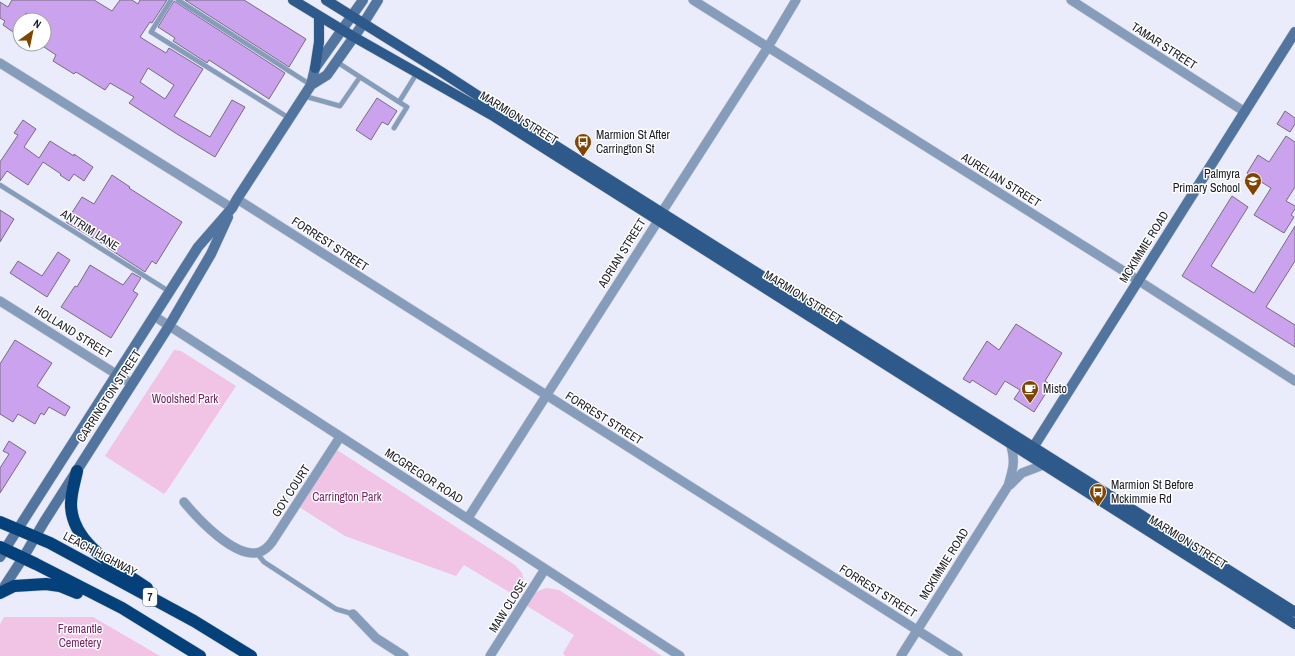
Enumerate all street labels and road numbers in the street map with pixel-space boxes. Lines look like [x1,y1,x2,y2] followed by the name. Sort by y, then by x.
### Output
[1128,19,1200,73] street label: TAMAR STREET
[477,88,561,148] street label: MARMION STREET
[957,149,1044,211] street label: AURELIAN STREET
[57,205,122,254] street label: ANTRIM LANE
[1116,208,1172,286] street label: MCKIMMIE ROAD
[289,213,371,275] street label: FORREST STREET
[594,215,650,291] street label: ADRIAN STREET
[761,267,845,327] street label: MARMION STREET
[31,302,115,362] street label: HOLLAND STREET
[73,347,145,445] street label: CARRINGTON STREET
[562,388,646,448] street label: FORREST STREET
[382,445,466,507] street label: MCGREGOR ROAD
[268,462,314,520] street label: GOY COURT
[1146,512,1230,572] street label: MARMION STREET
[916,525,972,603] street label: MCKIMMIE ROAD
[60,528,140,580] street label: LEACH HIGHWAY
[836,561,920,621] street label: FORREST STREET
[485,576,531,636] street label: MAW CLOSE
[143,588,157,606] road number: 7

